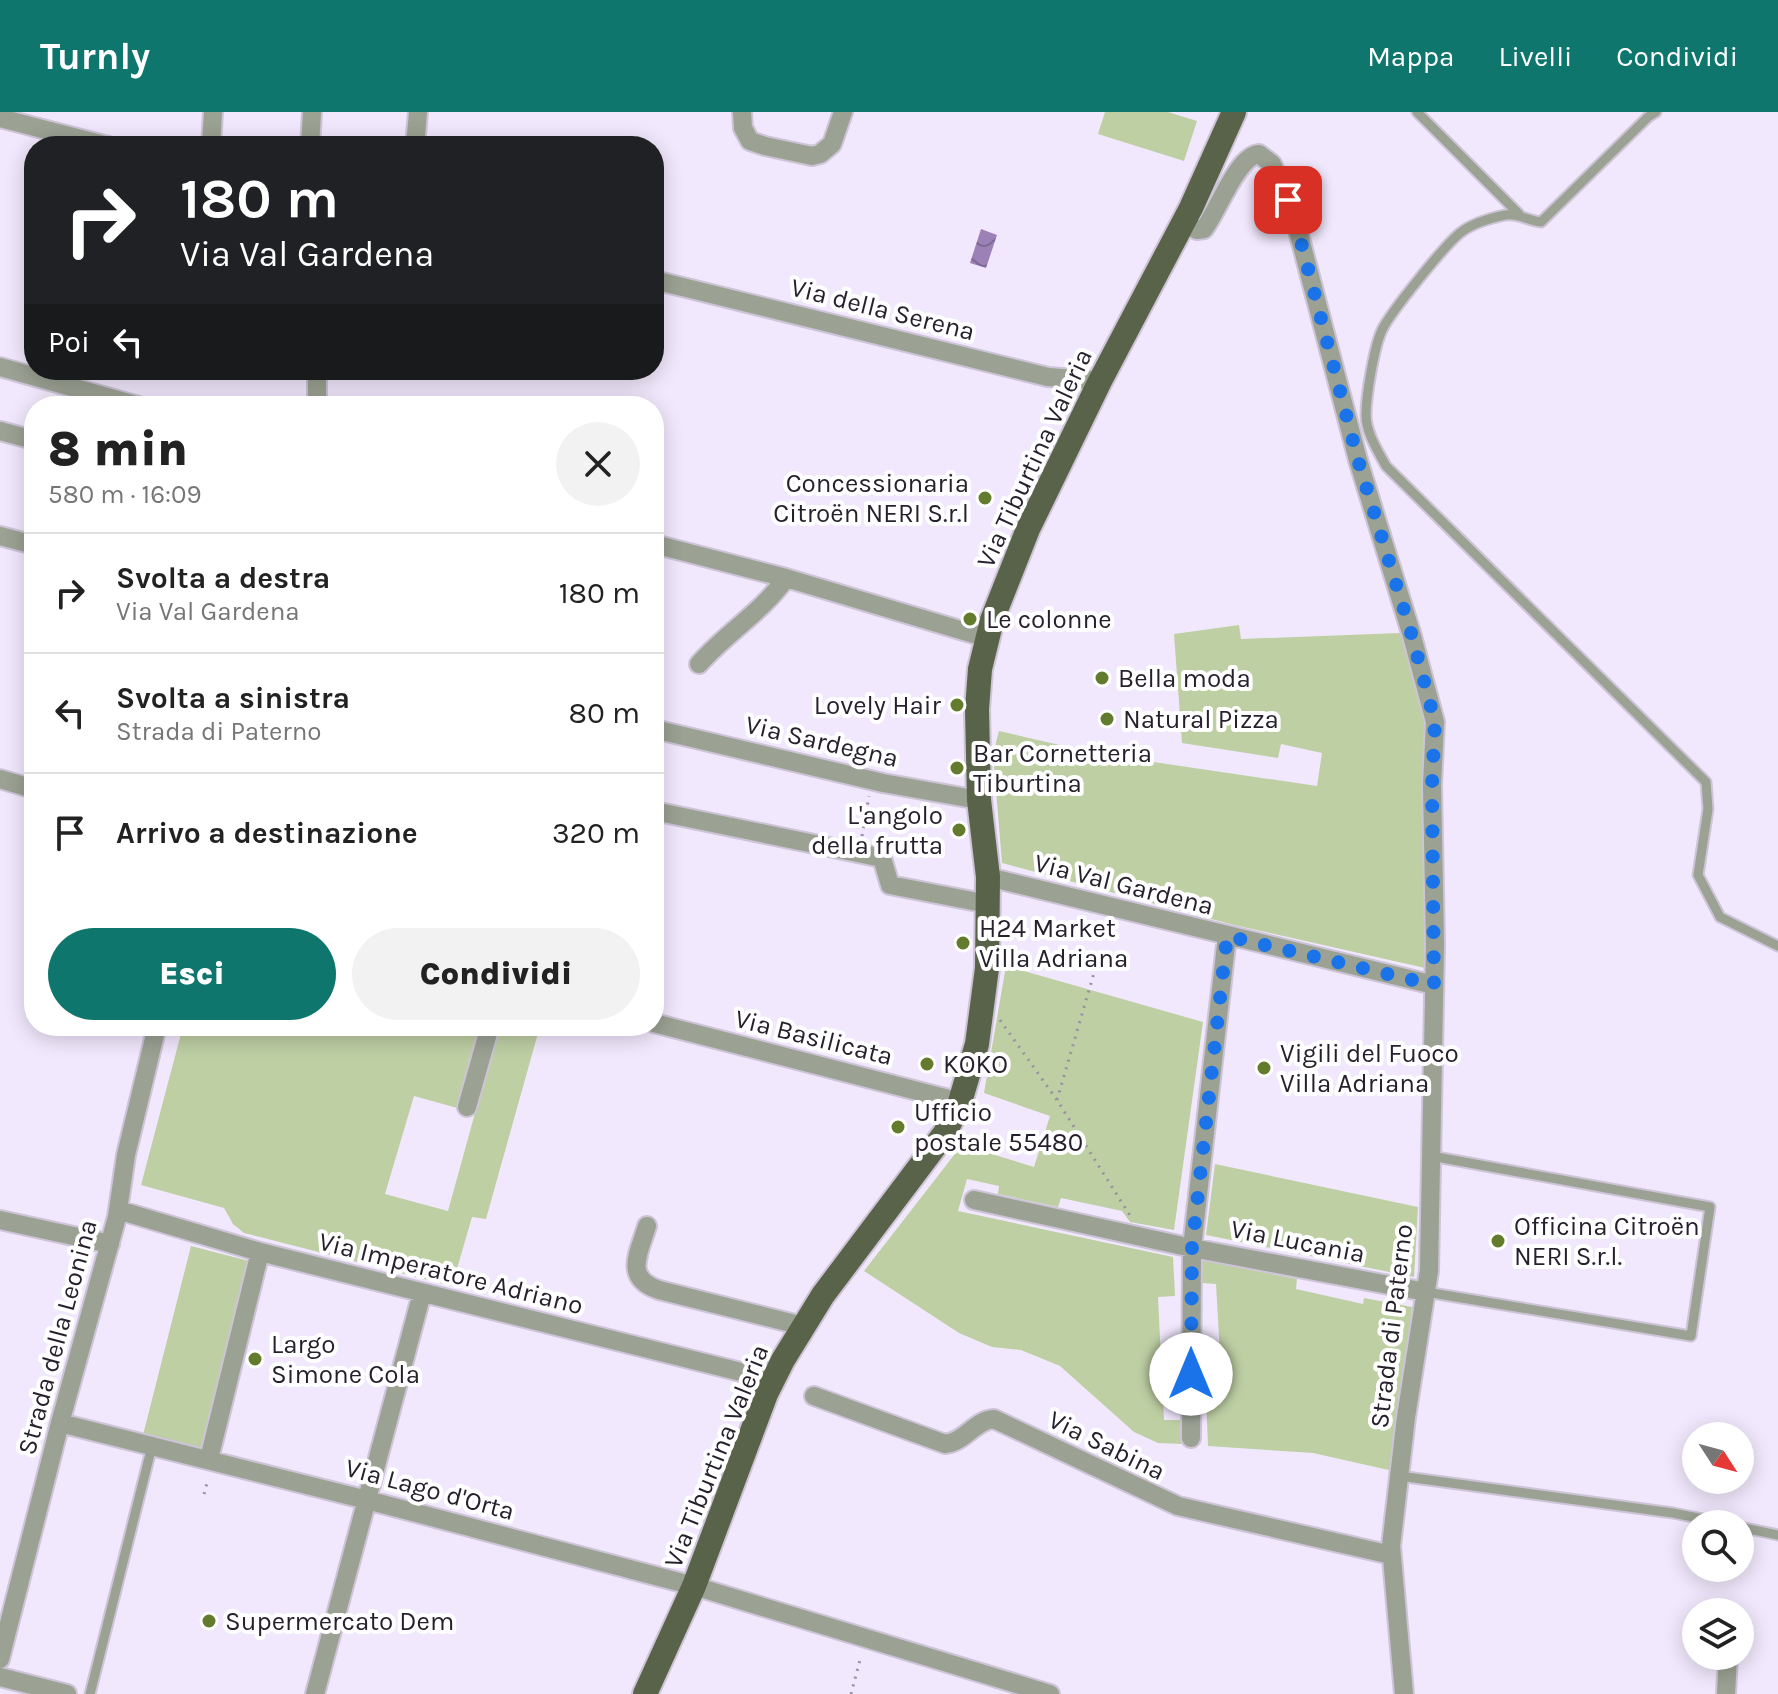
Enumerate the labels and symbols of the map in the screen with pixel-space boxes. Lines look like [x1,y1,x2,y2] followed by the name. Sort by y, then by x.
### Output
[1254,166,1322,234] pin
[788,272,978,347] street label: Via della Serena
[970,344,1099,573] street label: Via Tiburtina Valeria
[773,468,969,529] place label: Concessionaria Citroën NERI S.r.l
[976,489,994,507] marker: Concessionaria Citroën NERI S.r.l
[986,604,1112,635] place label: Le colonne
[961,610,979,628] marker: Le colonne
[1118,663,1251,694] place label: Bella moda
[1093,669,1111,687] marker: Bella moda
[814,690,942,721] place label: Lovely Hair
[948,696,966,714] marker: Lovely Hair
[1123,704,1279,735] place label: Natural Pizza
[743,709,901,774] street label: Via Sardegna
[1098,710,1116,728] marker: Natural Pizza
[973,738,1152,799] place label: Bar Cornetteria Tiburtina
[948,759,966,777] marker: Bar Cornetteria Tiburtina
[811,800,943,861] place label: L'angolo della frutta
[950,821,968,839] marker: L'angolo della frutta
[1031,847,1217,922] street label: Via Val Gardena
[979,913,1128,974] place label: H24 Market Villa Adriana
[954,934,972,952] marker: H24 Market Villa Adriana
[732,1003,896,1072] street label: Via Basilicata
[1280,1038,1459,1099] place label: Vigili del Fuoco Villa Adriana
[943,1049,1008,1080] place label: KOKO
[918,1055,936,1073] marker: KOKO
[1255,1059,1273,1077] marker: Vigili del Fuoco Villa Adriana
[914,1097,1083,1158] place label: Ufficio postale 55480
[889,1118,907,1136] marker: Ufficio postale 55480
[1514,1211,1700,1272] place label: Officina Citroën NERI S.r.l.
[1228,1213,1368,1270] street label: Via Lucania
[11,1216,104,1458] street label: Strada della Leonina
[1364,1222,1419,1430] street label: Strada di Paterno
[315,1226,586,1321] street label: Via Imperatore Adriano
[1489,1232,1507,1250] marker: Officina Citroën NERI S.r.l.
[271,1329,420,1390] place label: Largo Simone Cola
[1149,1332,1233,1416] position arrow
[657,1340,775,1572] street label: Via Tiburtina Valeria
[246,1350,264,1368] marker: Largo Simone Cola
[1043,1404,1170,1487] street label: Via Sabina
[1682,1422,1754,1494] north arrow
[342,1452,518,1527] street label: Via Lago d'Orta
[225,1606,454,1637] place label: Supermercato Dem
[200,1612,218,1630] marker: Supermercato Dem

